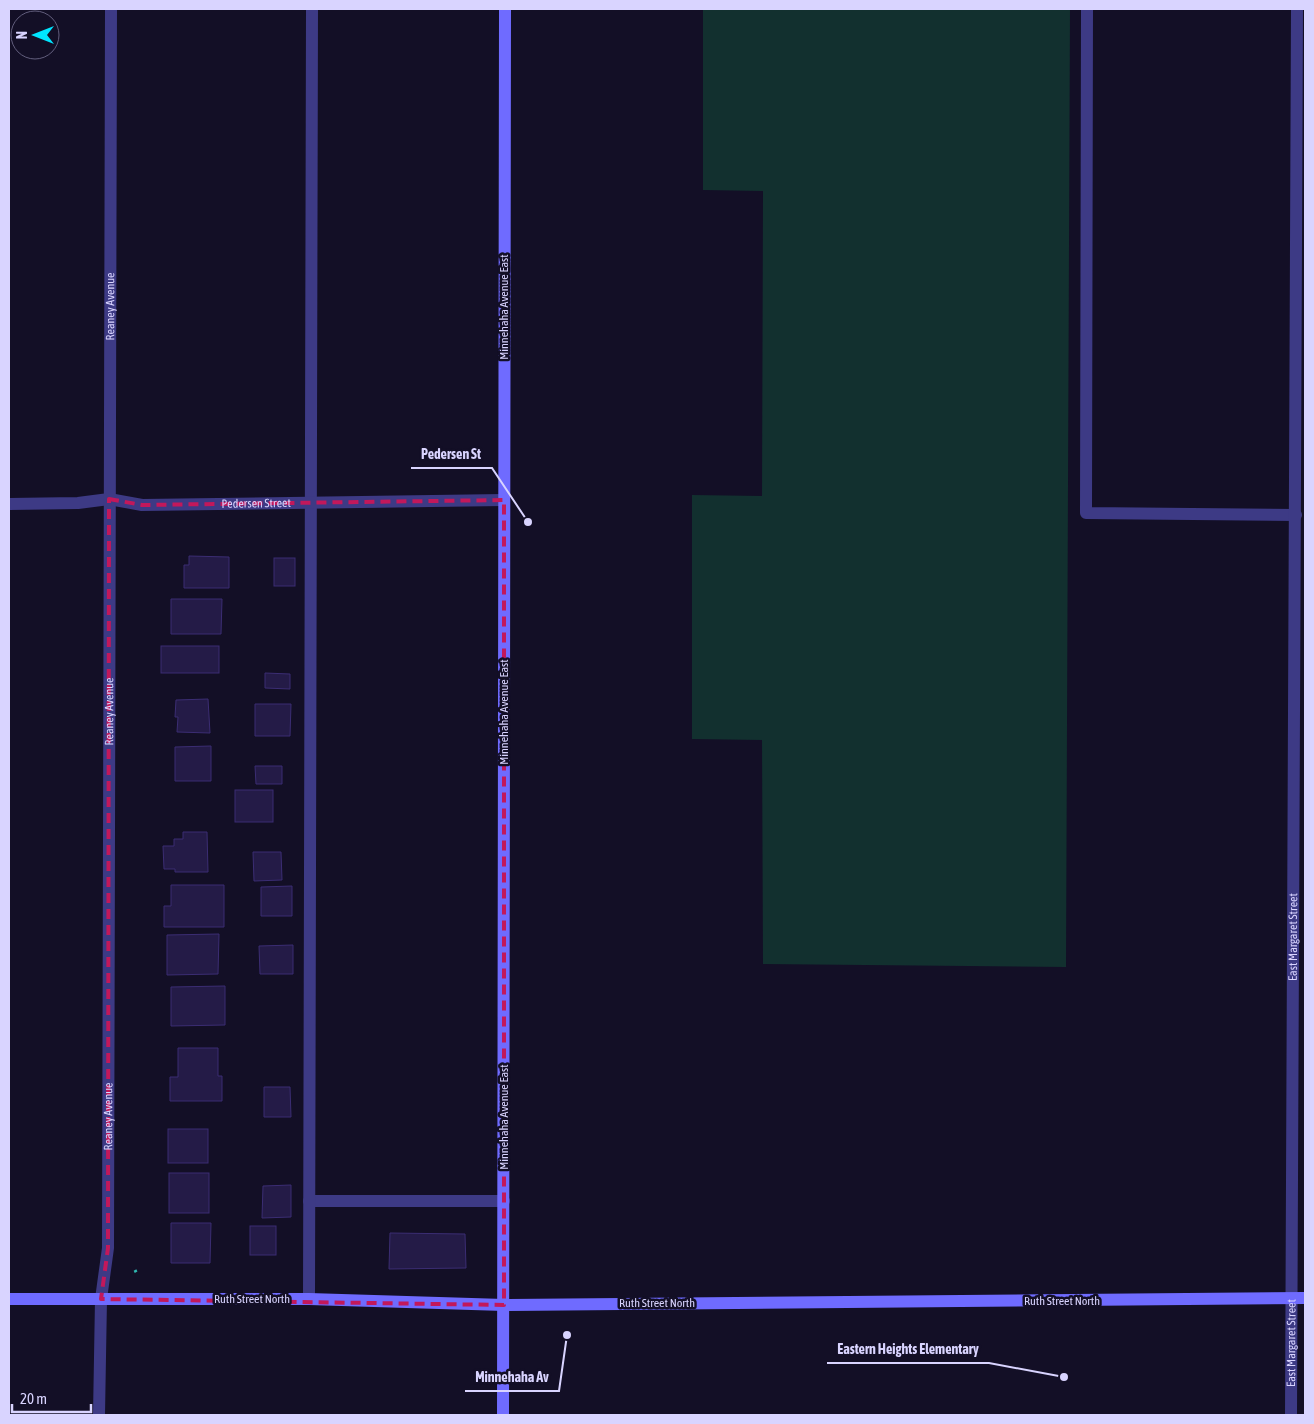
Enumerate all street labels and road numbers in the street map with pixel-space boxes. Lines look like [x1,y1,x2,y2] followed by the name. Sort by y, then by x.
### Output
[497,254,511,360] street label: Minnehaha Avenue East
[103,272,117,341] street label: Reaney Avenue
[221,496,292,511] street label: Pedersen Street
[497,659,511,765] street label: Minnehaha Avenue East
[102,677,116,746] street label: Reaney Avenue
[1286,892,1300,981] street label: East Margaret Street
[497,1064,511,1170] street label: Minnehaha Avenue East
[101,1082,115,1151] street label: Reaney Avenue
[214,1292,290,1306] street label: Ruth Street North
[1024,1294,1100,1308] street label: Ruth Street North
[619,1296,695,1310] street label: Ruth Street North
[1284,1298,1298,1387] street label: East Margaret Street

